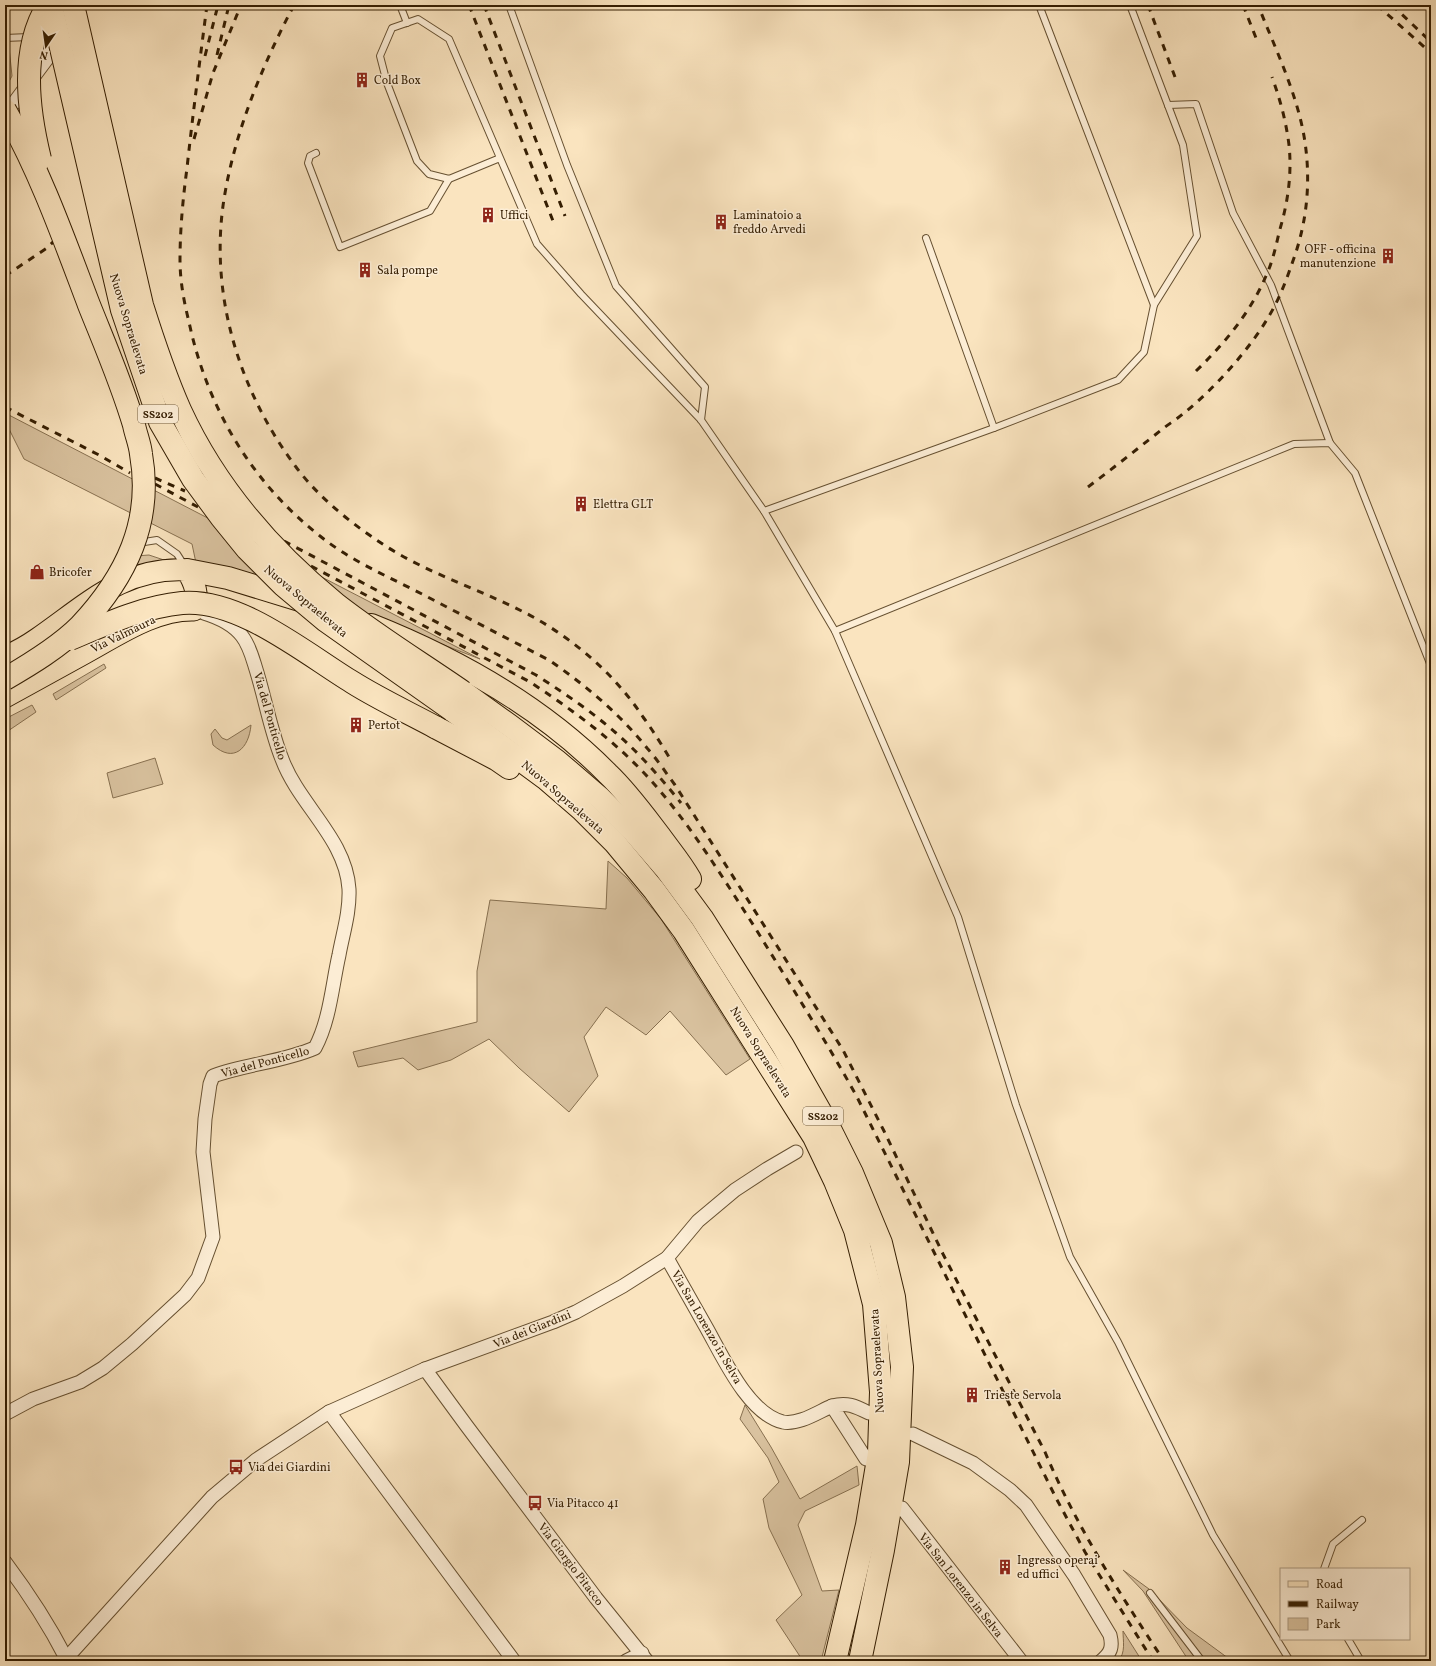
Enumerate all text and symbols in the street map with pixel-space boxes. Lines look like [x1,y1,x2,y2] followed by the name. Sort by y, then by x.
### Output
[26,26,66,66] north arrow
[39,46,50,62] text: N
[353,71,371,89] building icon: Cold Box
[374,73,421,89] place label: Cold Box
[479,206,497,224] building icon: Uffici
[500,208,529,224] place label: Uffici
[733,208,806,238] place label: Laminatoio a freddo Arvedi
[712,213,730,231] building icon: Laminatoio a freddo Arvedi
[1300,242,1376,272] place label: OFF - officina manutenzione
[1379,247,1397,265] building icon: OFF - officina manutenzione
[356,261,374,279] building icon: Sala pompe
[377,263,438,279] place label: Sala pompe
[105,272,151,377] street label: Nuova Sopraelevata
[138,405,178,423] road number: SS202
[572,495,590,513] building icon: Elettra GLT
[593,497,653,513] place label: Elettra GLT
[260,562,351,642] street label: Nuova Sopraelevata
[28,563,46,581] shop icon: Bricofer
[49,565,92,581] place label: Bricofer
[88,612,159,658] street label: Via Valmaura
[249,670,289,762] street label: Via del Ponticello
[347,716,365,734] building icon: Pertot
[368,718,400,734] place label: Pertot
[518,757,607,838] street label: Nuova Sopraelevata
[726,1004,795,1101] street label: Nuova Sopraelevata
[219,1043,311,1082] street label: Via del Ponticello
[803,1107,843,1125] road number: SS202
[667,1268,745,1387] street label: Via San Lorenzo in Selva
[491,1307,574,1353] street label: Via dei Giardini
[867,1308,889,1414] street label: Nuova Sopraelevata
[963,1386,981,1404] building icon: Trieste Servola
[984,1388,1062,1404] place label: Trieste Servola
[227,1458,245,1476] bus stop icon: Via dei Giardini
[248,1460,331,1476] place label: Via dei Giardini
[526,1494,544,1512] bus stop icon: Via Pitacco 41
[547,1496,619,1512] place label: Via Pitacco 41
[534,1520,607,1609] street label: Via Giorgio Pitacco
[914,1530,1006,1641] street label: Via San Lorenzo in Selva
[1017,1553,1098,1583] place label: Ingresso operai ed uffici
[996,1558,1014,1576] building icon: Ingresso operai ed uffici
[1280,1568,1410,1640] legend
[1316,1577,1343,1593] text: Road
[1316,1597,1359,1613] text: Railway
[1316,1617,1341,1633] text: Park

